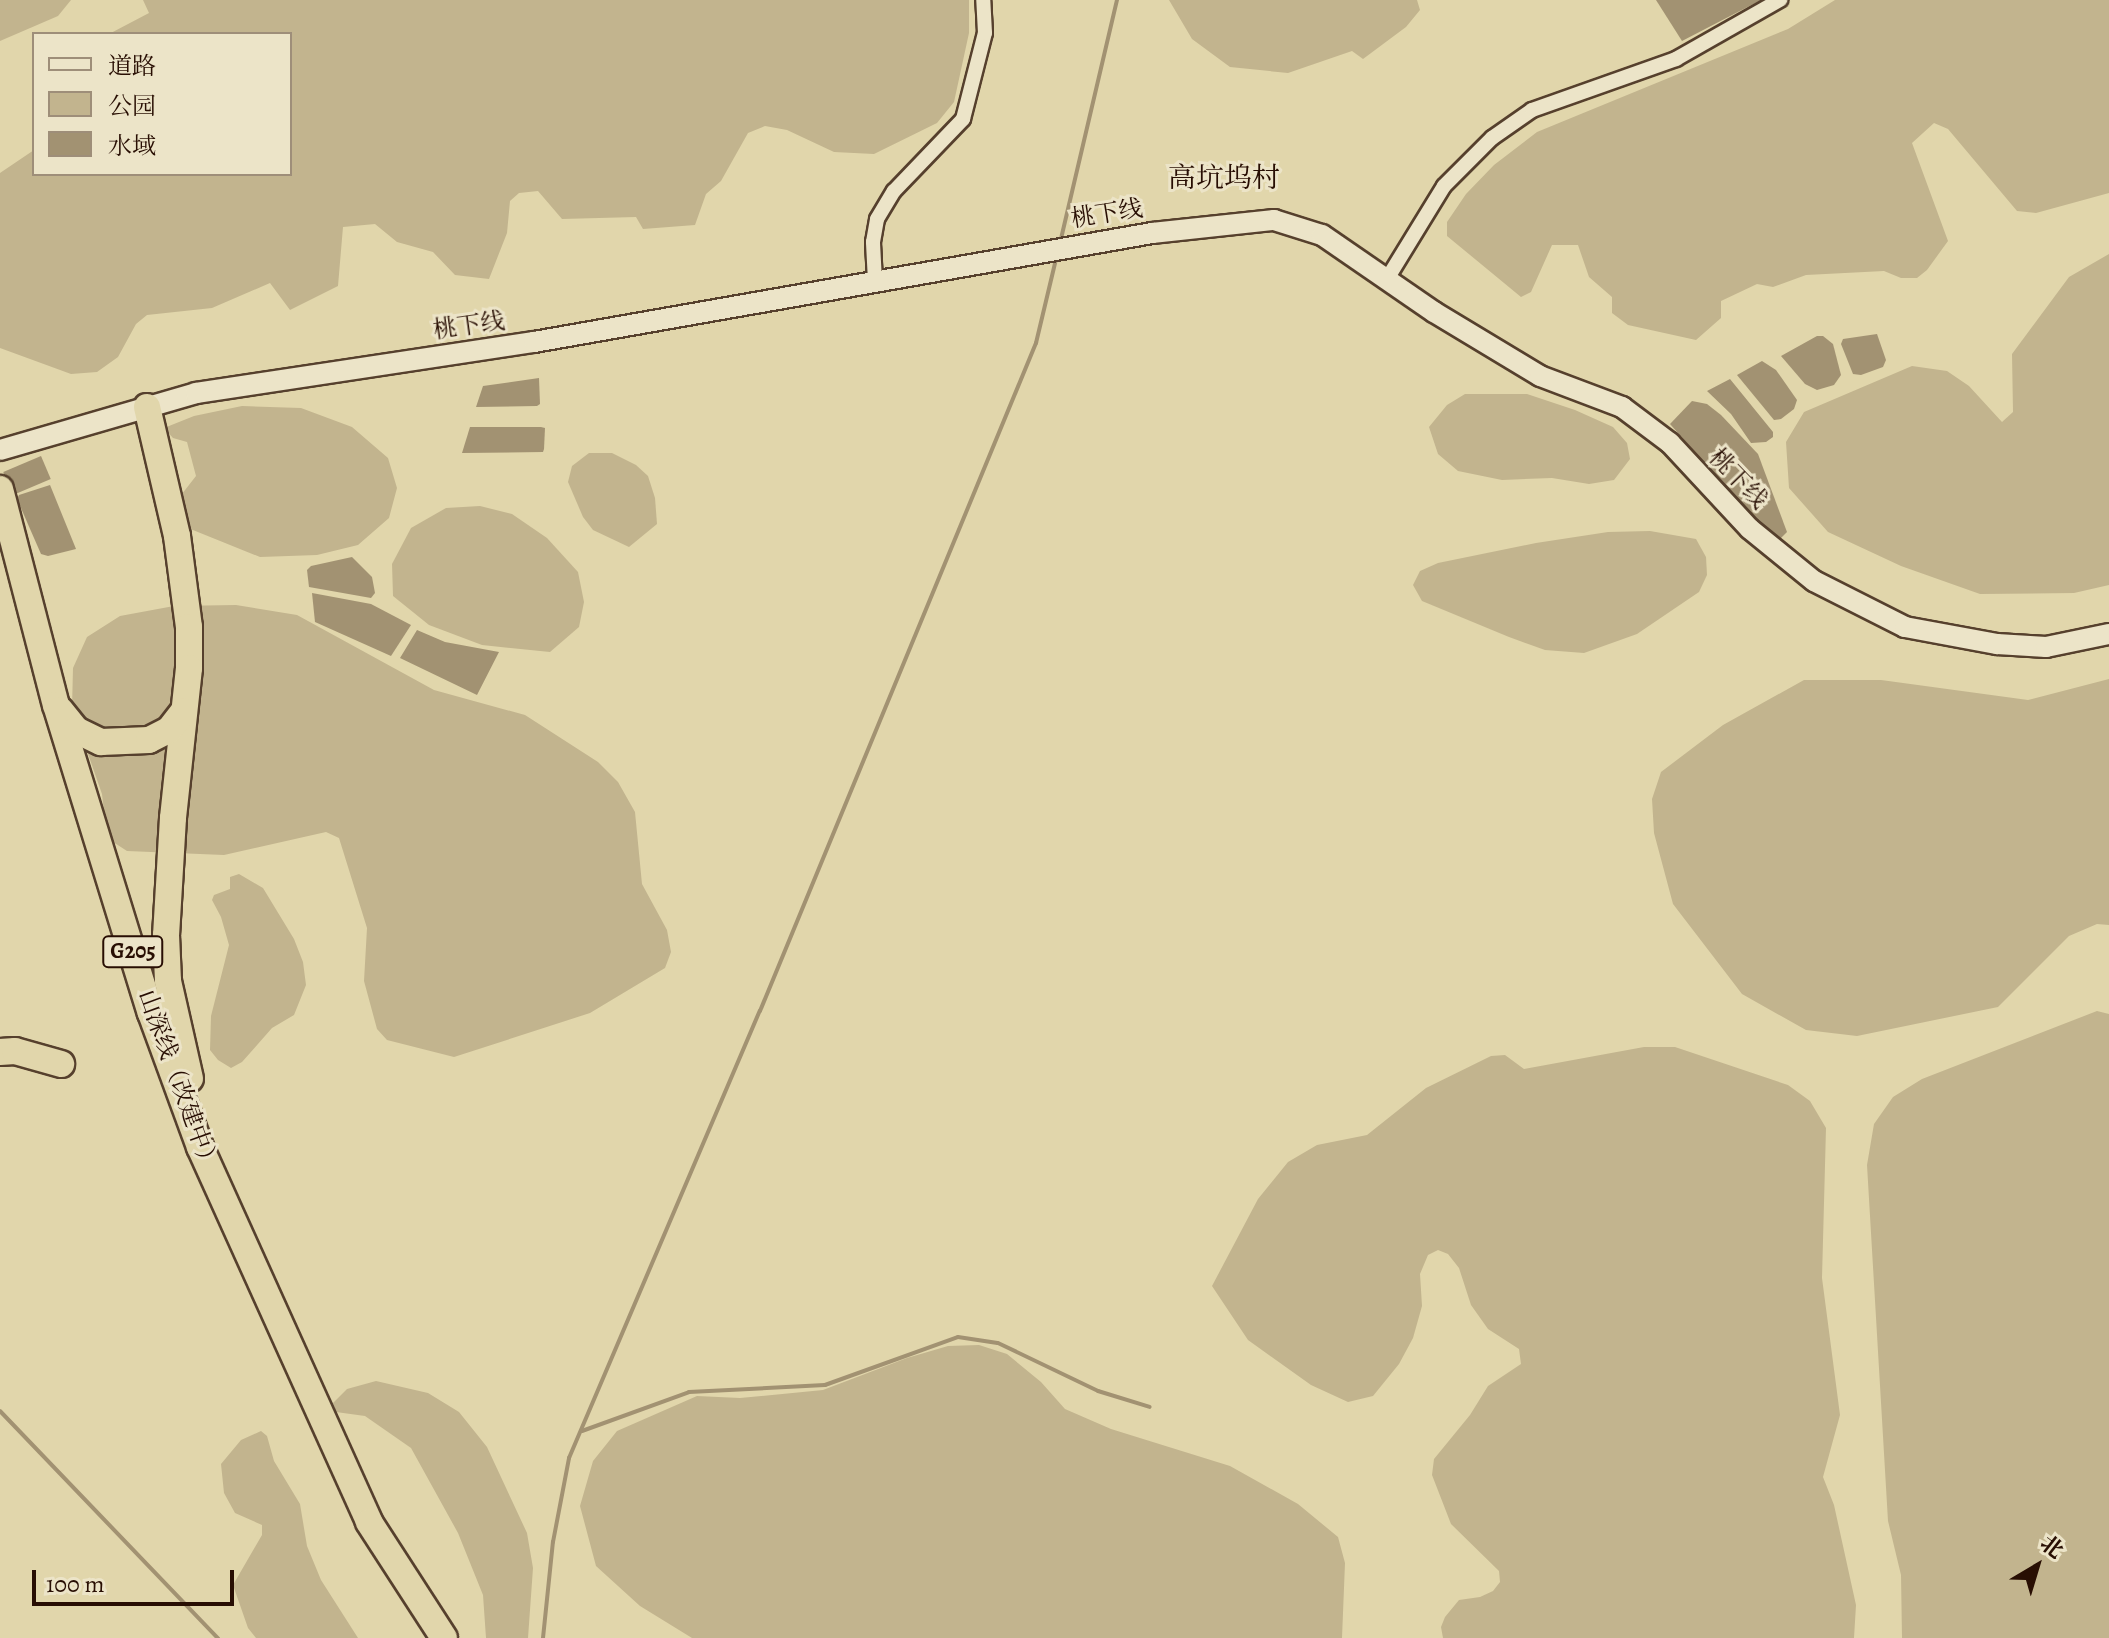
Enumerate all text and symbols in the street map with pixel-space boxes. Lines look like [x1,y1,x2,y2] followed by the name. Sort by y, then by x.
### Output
[32,32,292,176] legend
[108,50,156,82] text: 道路
[108,90,156,122] text: 公园
[108,130,156,162] text: 水域
[1168,161,1280,195] district label: 高坑坞村
[1069,194,1145,234] street label: 桃下线
[431,307,507,345] street label: 桃下线
[1703,443,1773,515] street label: 桃下线
[101,934,165,970] road number: G205
[132,986,224,1176] street label: 山深线（改建中）
[1997,1526,2077,1606] north arrow
[2034,1528,2070,1566] text: 北
[36,1554,238,1604] scale bar
[46,1568,105,1600] text: 100 m

